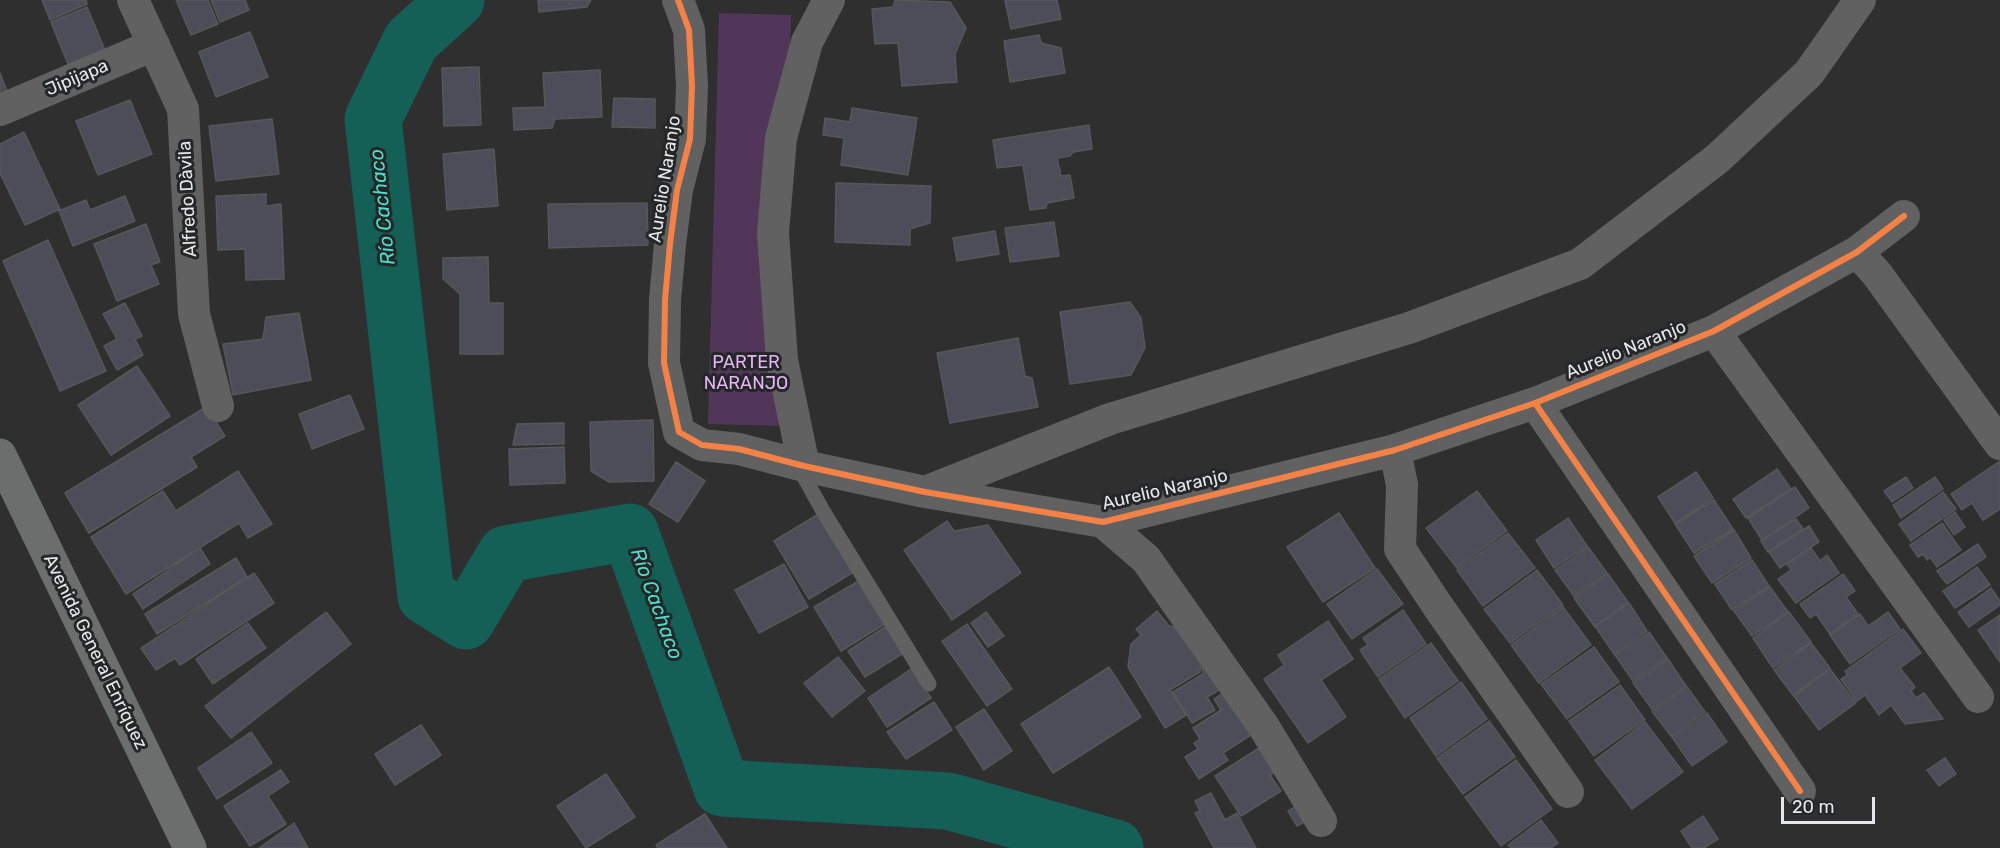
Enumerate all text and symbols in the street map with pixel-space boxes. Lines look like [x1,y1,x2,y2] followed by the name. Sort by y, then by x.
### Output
[42,55,112,101] street label: Jipijapa
[644,114,686,244] street label: Aurelio Naranjo
[174,140,202,258] street label: Alfredo Dàvila
[365,148,401,266] water label: Río Cachaco
[1563,316,1689,384] street label: Aurelio Naranjo
[704,352,788,394] park label: PARTER NARANJO
[1100,465,1230,515] street label: Aurelio Naranjo
[625,545,687,663] water label: Río Cachaco
[38,551,152,753] street label: Avenida General Enríquez
[1784,785,1878,823] scale bar
[1792,796,1834,818] text: 20 m

